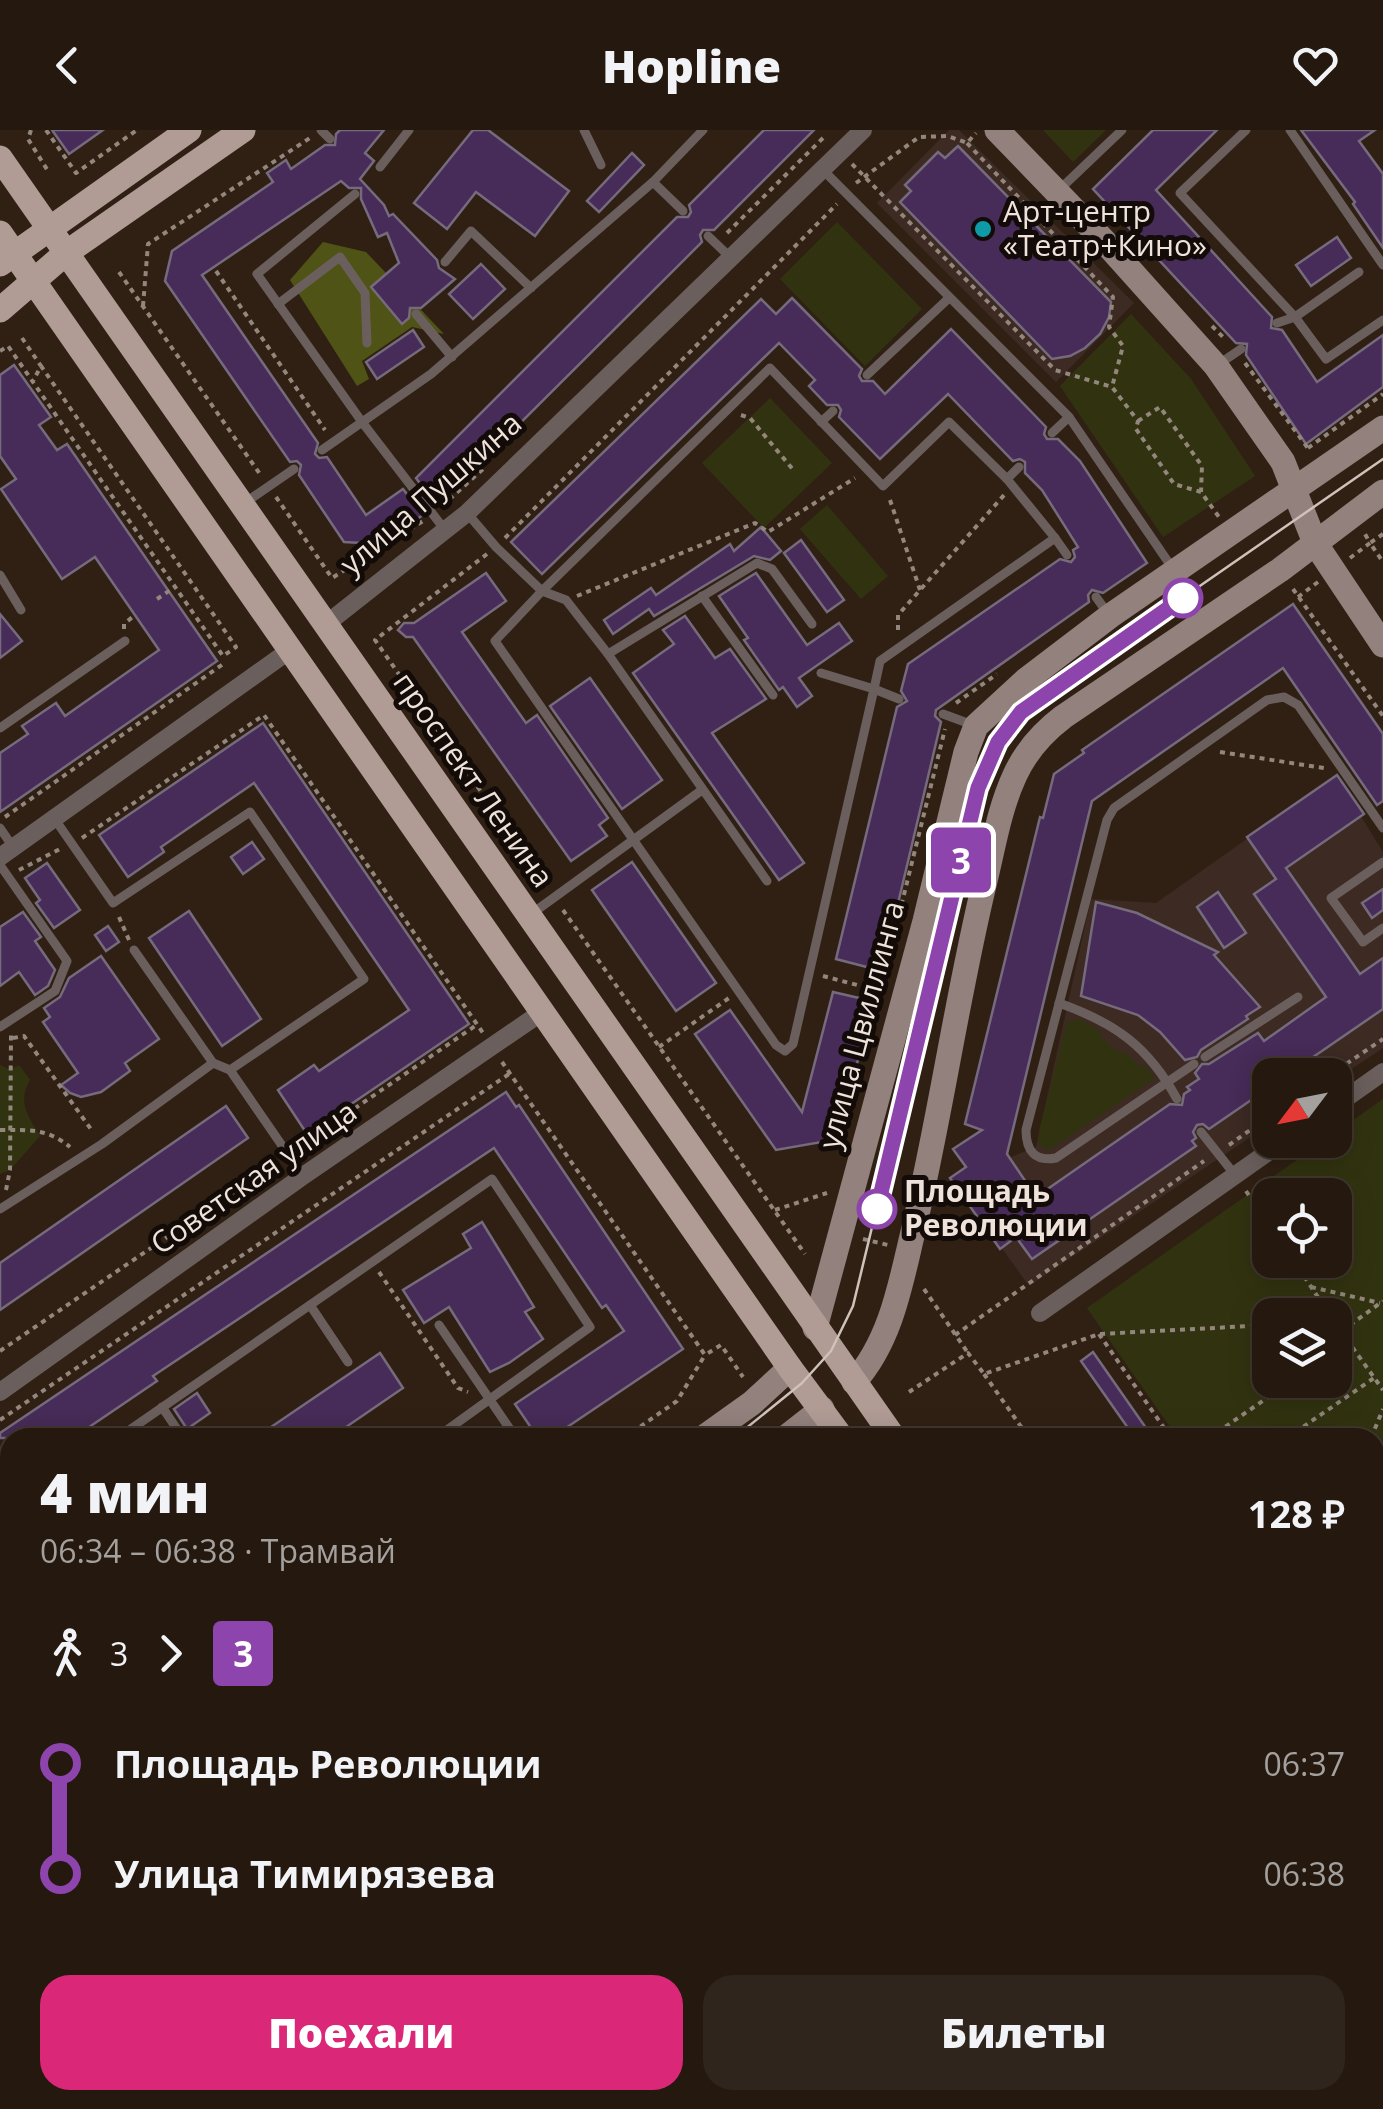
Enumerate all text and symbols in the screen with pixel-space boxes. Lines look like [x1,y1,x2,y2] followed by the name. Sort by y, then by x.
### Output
[602,35,781,96] text: Hopline
[40,38,95,93] icon: back
[1288,38,1343,93] icon: heart
[1003,190,1207,265] place label: Арт-центр «Театр+Кино»
[972,218,994,240] marker: Арт-центр «Театр+Кино»
[330,403,530,583] street label: улица Пушкина
[1164,579,1202,617] unlabelled marker
[385,663,564,895] street label: проспект Ленина
[928,828,994,892] line badge: 3
[951,837,971,884] text: 3
[808,896,913,1153] street label: улица Цвиллинга
[1252,1058,1352,1158] north arrow
[1252,1058,1352,1398] map controls
[142,1090,364,1263] street label: Советская улица
[904,1170,1088,1245] place label: Площадь Революции
[1252,1178,1352,1278] button: locate
[858,1190,896,1228] marker: Площадь Революции
[1252,1298,1352,1398] button: layers
[40,1454,210,1529] text: 4 мин
[1248,1487,1345,1539] text: 128 ₽
[40,1529,396,1572] text: 06:34 – 06:38 · Трамвай
[40,1626,95,1681] icon: walk
[143,1626,198,1681] icon: forward
[233,1630,253,1677] text: 3
[110,1632,128,1675] text: 3
[114,1737,542,1789] text: Площадь Революции
[1263,1742,1345,1785] text: 06:37
[114,1847,496,1899] text: Улица Тимирязева
[1263,1852,1345,1895] text: 06:38
[40,1975,683,2090] button: Поехали
[703,1975,1345,2090] button: Билеты

